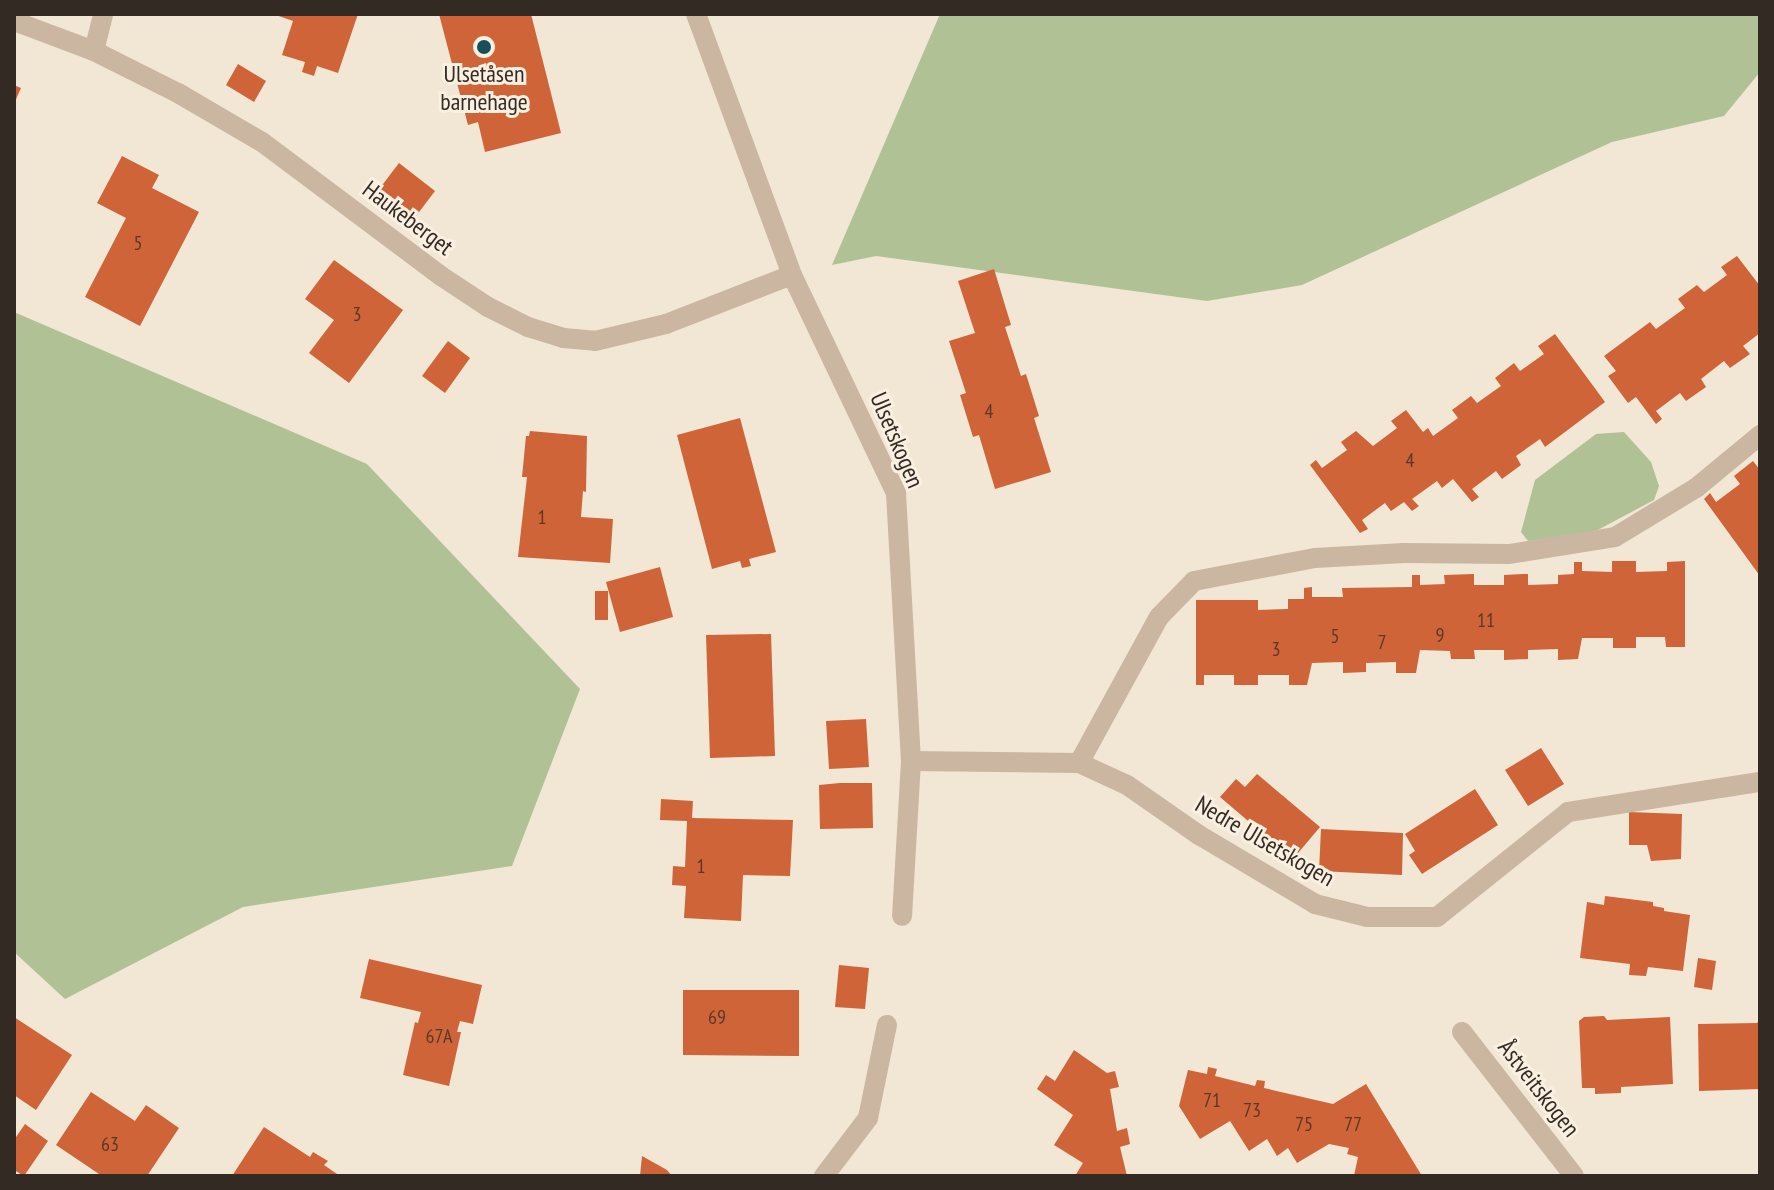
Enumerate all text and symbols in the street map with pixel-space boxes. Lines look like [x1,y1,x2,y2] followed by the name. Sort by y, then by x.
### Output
[475,38,493,56] marker: Ulsetåsen barnehage
[440,60,528,116] place label: Ulsetåsen barnehage
[357,175,459,261] street label: Haukeberget
[134,231,142,255] house number: 5
[353,302,361,326] house number: 3
[864,388,930,492] street label: Ulsetskogen
[985,399,993,423] house number: 4
[1406,448,1414,472] house number: 4
[538,505,546,529] house number: 1
[1477,608,1495,632] house number: 11
[1436,623,1444,647] house number: 9
[1331,624,1339,648] house number: 5
[1378,630,1386,654] house number: 7
[1272,637,1280,661] house number: 3
[1190,790,1340,892] street label: Nedre Ulsetskogen
[697,854,705,878] house number: 1
[708,1005,726,1029] house number: 69
[425,1024,453,1048] house number: 67A
[1492,1034,1586,1142] street label: Åstveitskogen
[1203,1088,1221,1112] house number: 71
[1243,1098,1261,1122] house number: 73
[1295,1112,1313,1136] house number: 75
[1344,1112,1362,1136] house number: 77
[101,1132,119,1156] house number: 63

